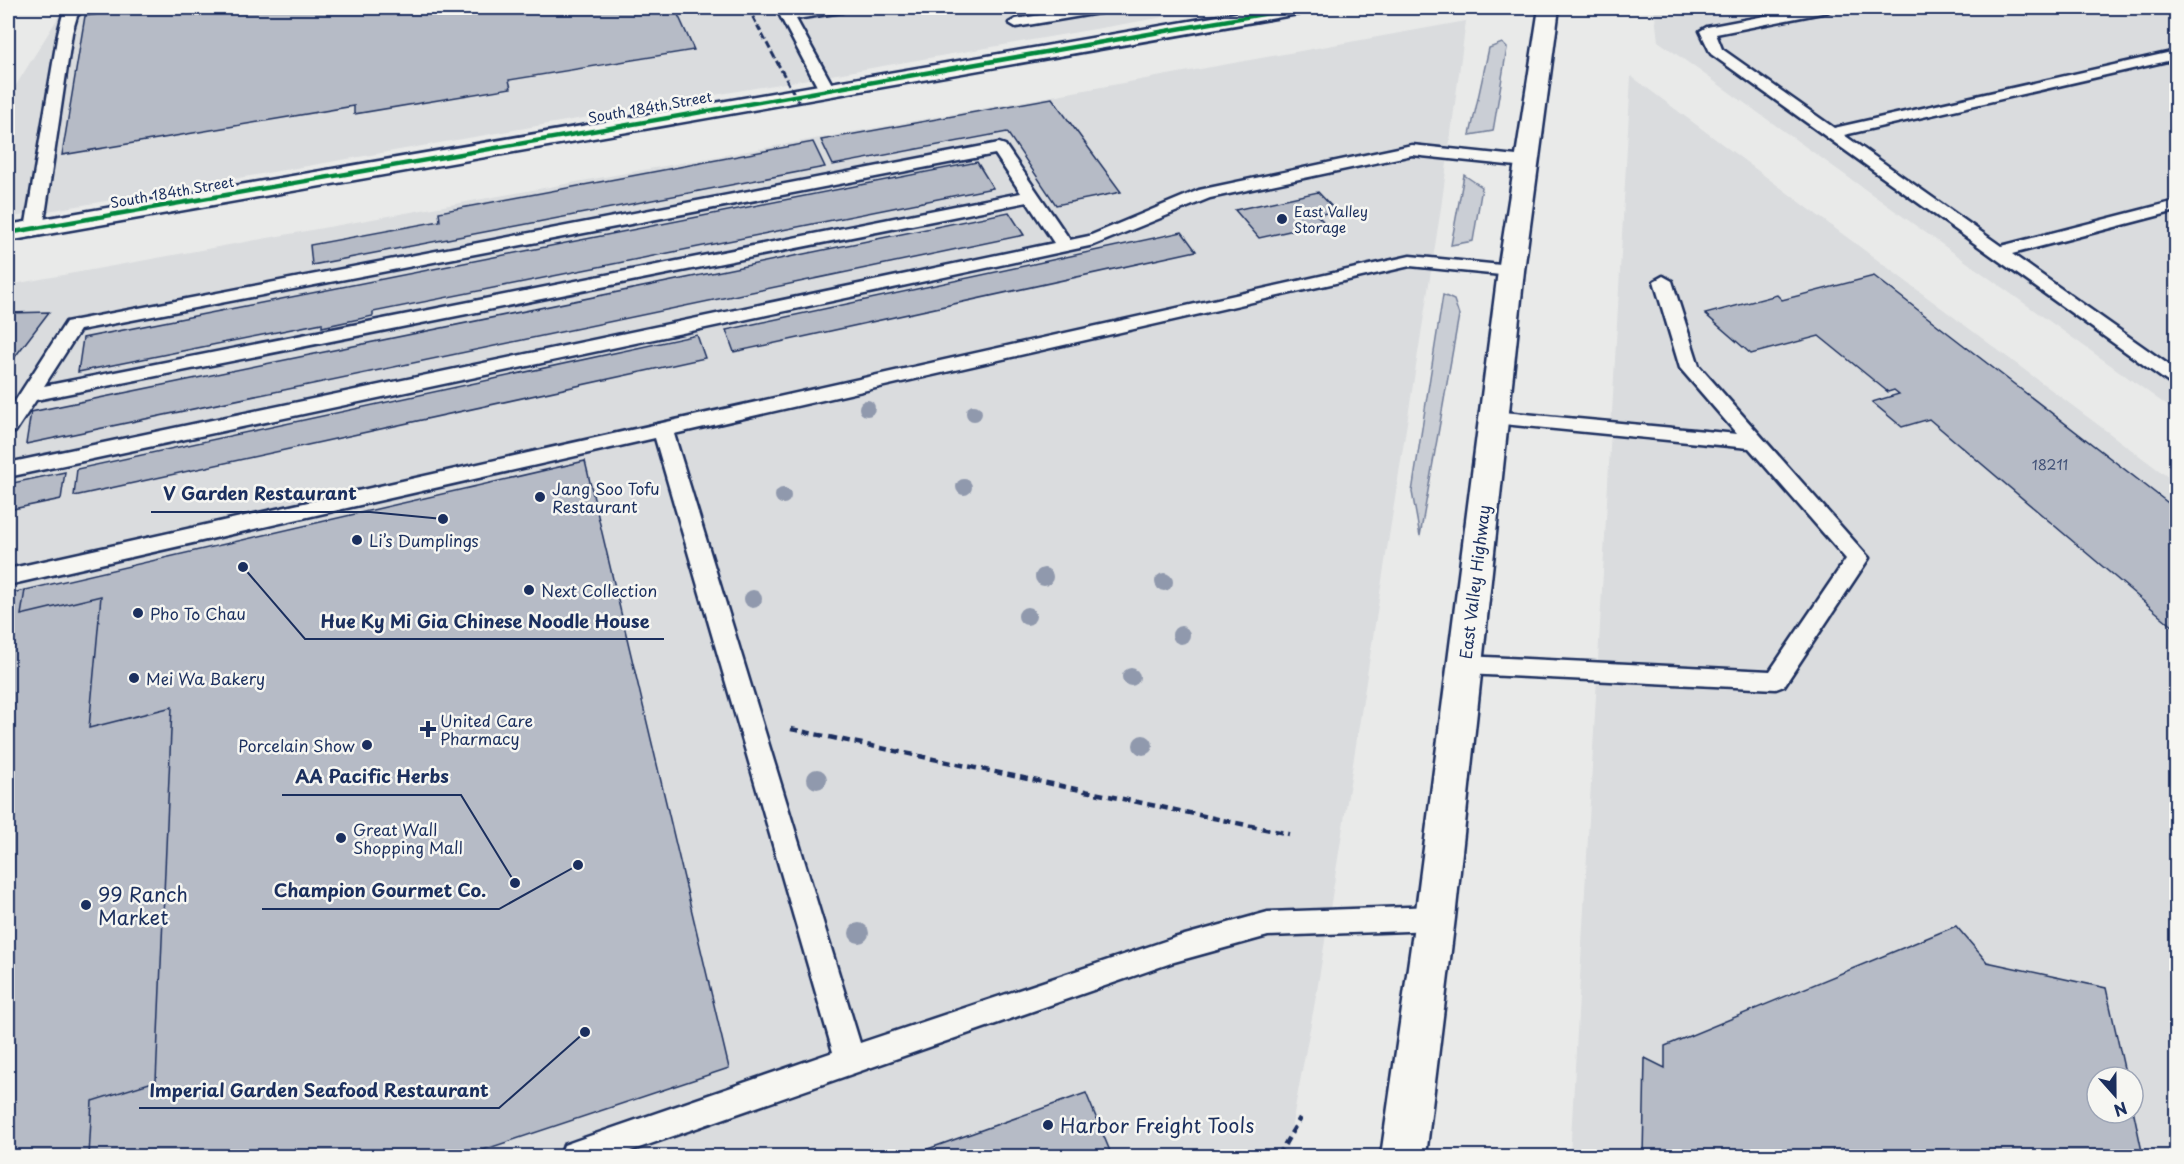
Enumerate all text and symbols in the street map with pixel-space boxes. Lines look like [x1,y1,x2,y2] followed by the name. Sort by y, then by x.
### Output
[586,86,714,128] street label: South 184th Street
[108,171,236,213] street label: South 184th Street
[1294,201,1368,238] place label: East Valley Storage
[1275,212,1289,226] marker: East Valley Storage
[2032,454,2068,475] house number: 18211
[151,476,370,512] callout: V Garden Restaurant
[552,476,660,518] place label: Jang Soo Tofu Restaurant
[163,479,357,506] text: V Garden Restaurant
[533,490,547,504] marker: Jang Soo Tofu Restaurant
[1453,504,1495,660] street label: East Valley Highway
[369,528,479,552] place label: Li’s Dumplings
[350,533,364,547] marker: Li’s Dumplings
[541,578,657,602] place label: Next Collection
[522,583,536,597] marker: Next Collection
[150,601,246,625] place label: Pho To Chau
[305,603,664,639] callout: Hue Ky Mi Gia Chinese Noodle House
[131,606,145,620] marker: Pho To Chau
[320,607,650,634] text: Hue Ky Mi Gia Chinese Noodle House
[146,666,265,690] place label: Mei Wa Bakery
[127,671,141,685] marker: Mei Wa Bakery
[440,708,533,750] place label: United Care Pharmacy
[421,722,435,736] marker: United Care Pharmacy
[238,733,355,757] place label: Porcelain Show
[360,738,374,752] marker: Porcelain Show
[282,759,461,795] callout: AA Pacific Herbs
[295,762,449,789] text: AA Pacific Herbs
[353,817,463,859] place label: Great Wall Shopping Mall
[334,831,348,845] marker: Great Wall Shopping Mall
[262,873,499,909] callout: Champion Gourmet Co.
[274,876,486,903] text: Champion Gourmet Co.
[98,879,188,932] place label: 99 Ranch Market
[79,898,93,912] marker: 99 Ranch Market
[2085,1065,2145,1125] north arrow
[139,1072,499,1108] callout: Imperial Garden Seafood Restaurant
[149,1076,489,1103] text: Imperial Garden Seafood Restaurant
[2111,1096,2131,1123] text: N
[1060,1110,1254,1140] place label: Harbor Freight Tools
[1041,1118,1055,1132] marker: Harbor Freight Tools

